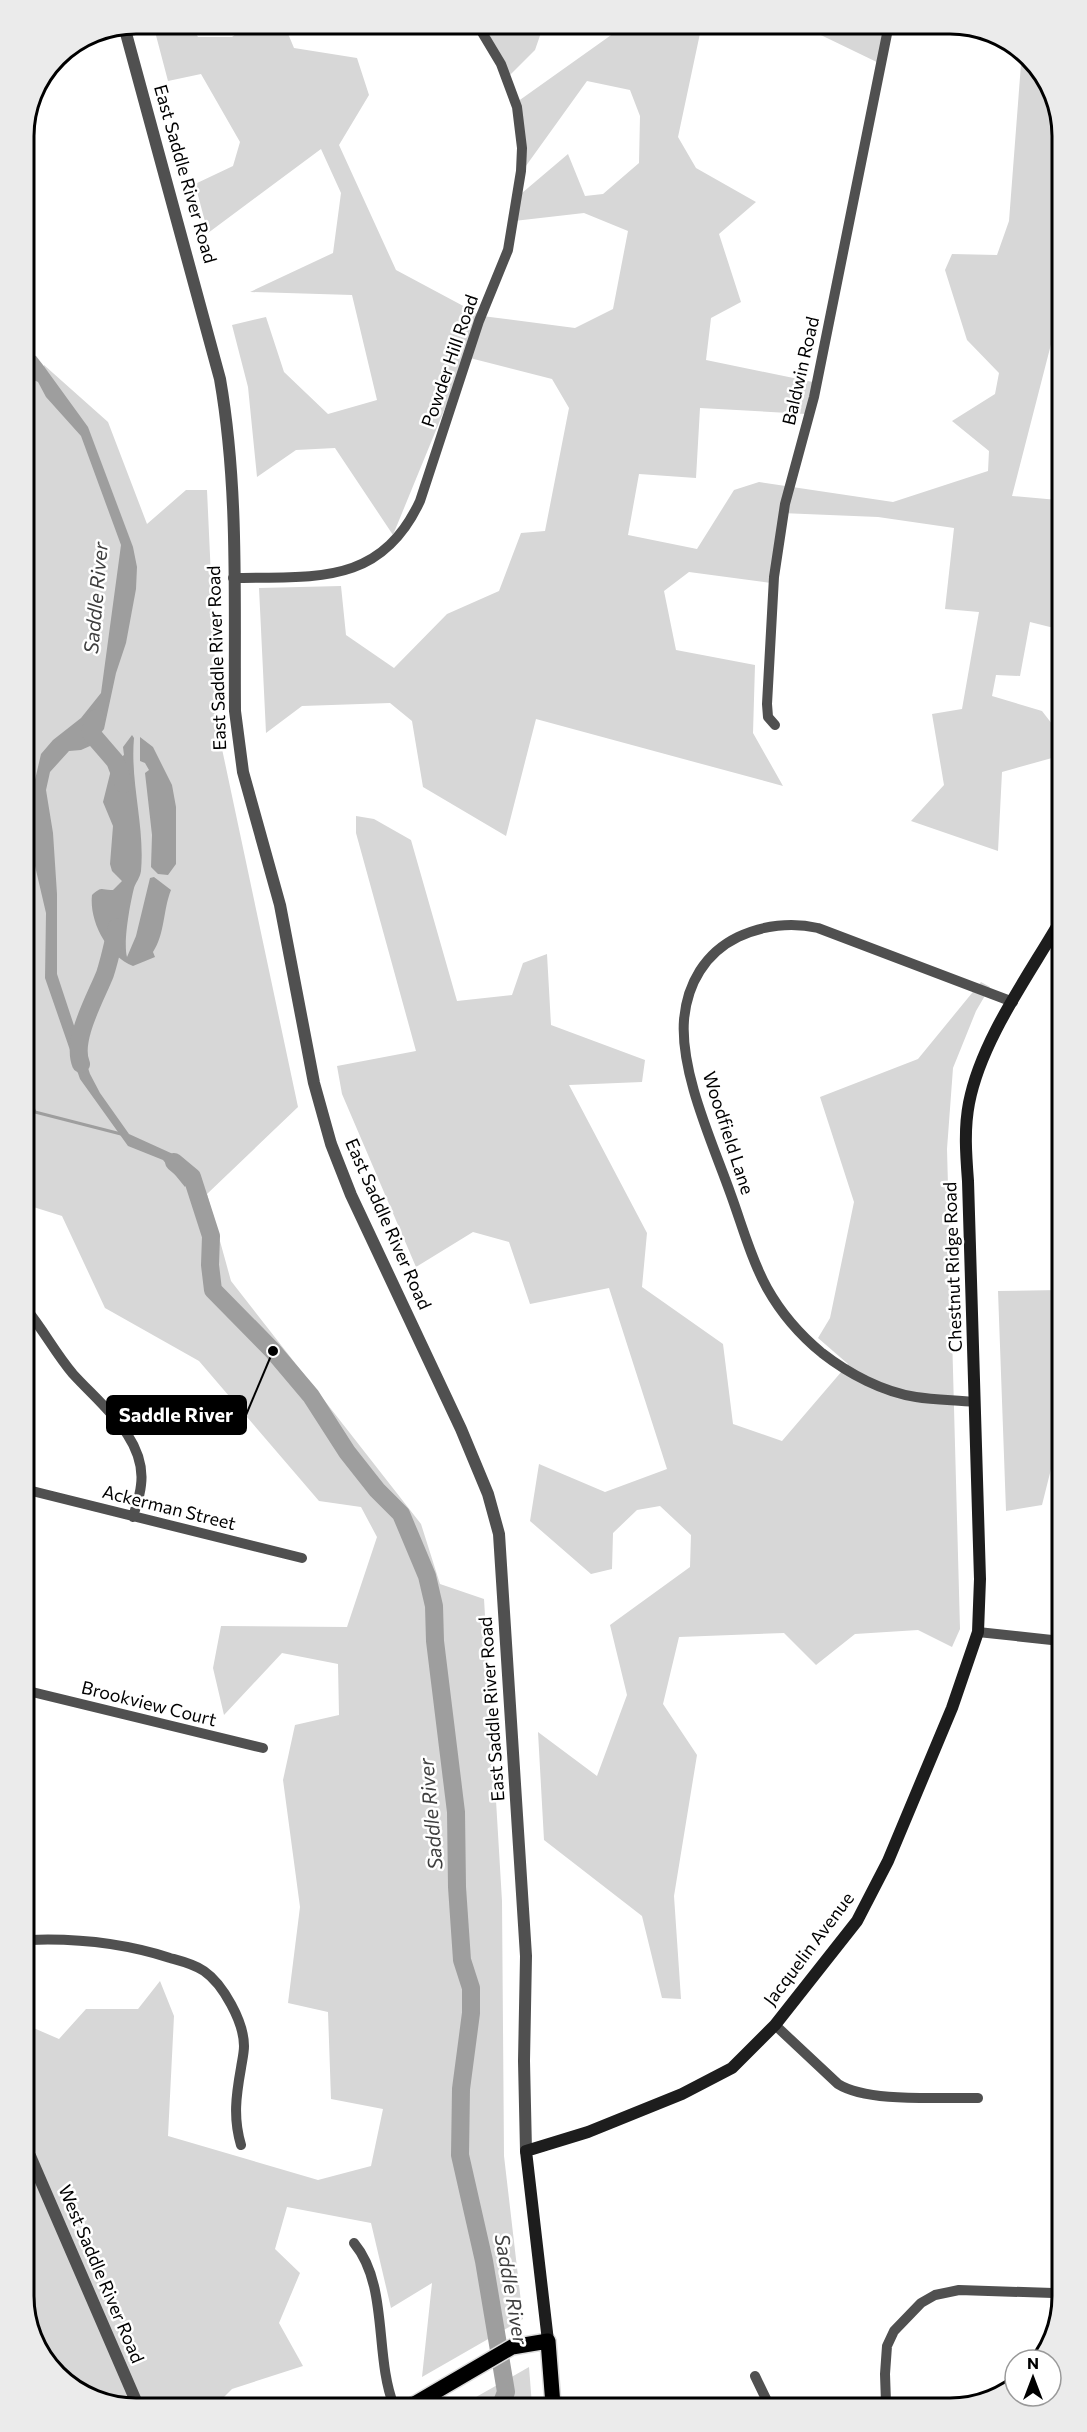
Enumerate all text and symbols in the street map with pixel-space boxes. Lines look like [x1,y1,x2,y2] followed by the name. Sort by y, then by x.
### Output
[150,82,222,266] street label: East Saddle River Road
[416,291,482,430] street label: Powder Hill Road
[777,314,823,427] street label: Baldwin Road
[78,540,112,655] water label: Saddle River
[202,565,230,751] street label: East Saddle River Road
[699,1068,759,1197] street label: Woodfield Lane
[341,1135,437,1313] street label: East Saddle River Road
[938,1181,966,1353] street label: Chestnut Ridge Road
[107,1396,246,1434] callout: Saddle River
[119,1402,233,1426] text: Saddle River
[100,1480,238,1534] street label: Ackerman Street
[474,1616,508,1802] street label: East Saddle River Road
[79,1676,219,1730] street label: Brookview Court
[413,1756,447,1871] water label: Saddle River
[758,1887,858,2010] street label: Jacquelin Avenue
[54,2181,149,2366] street label: West Saddle River Road
[490,2232,534,2347] water label: Saddle River
[1003,2348,1063,2408] north arrow
[1027,2353,1039,2372] text: N

